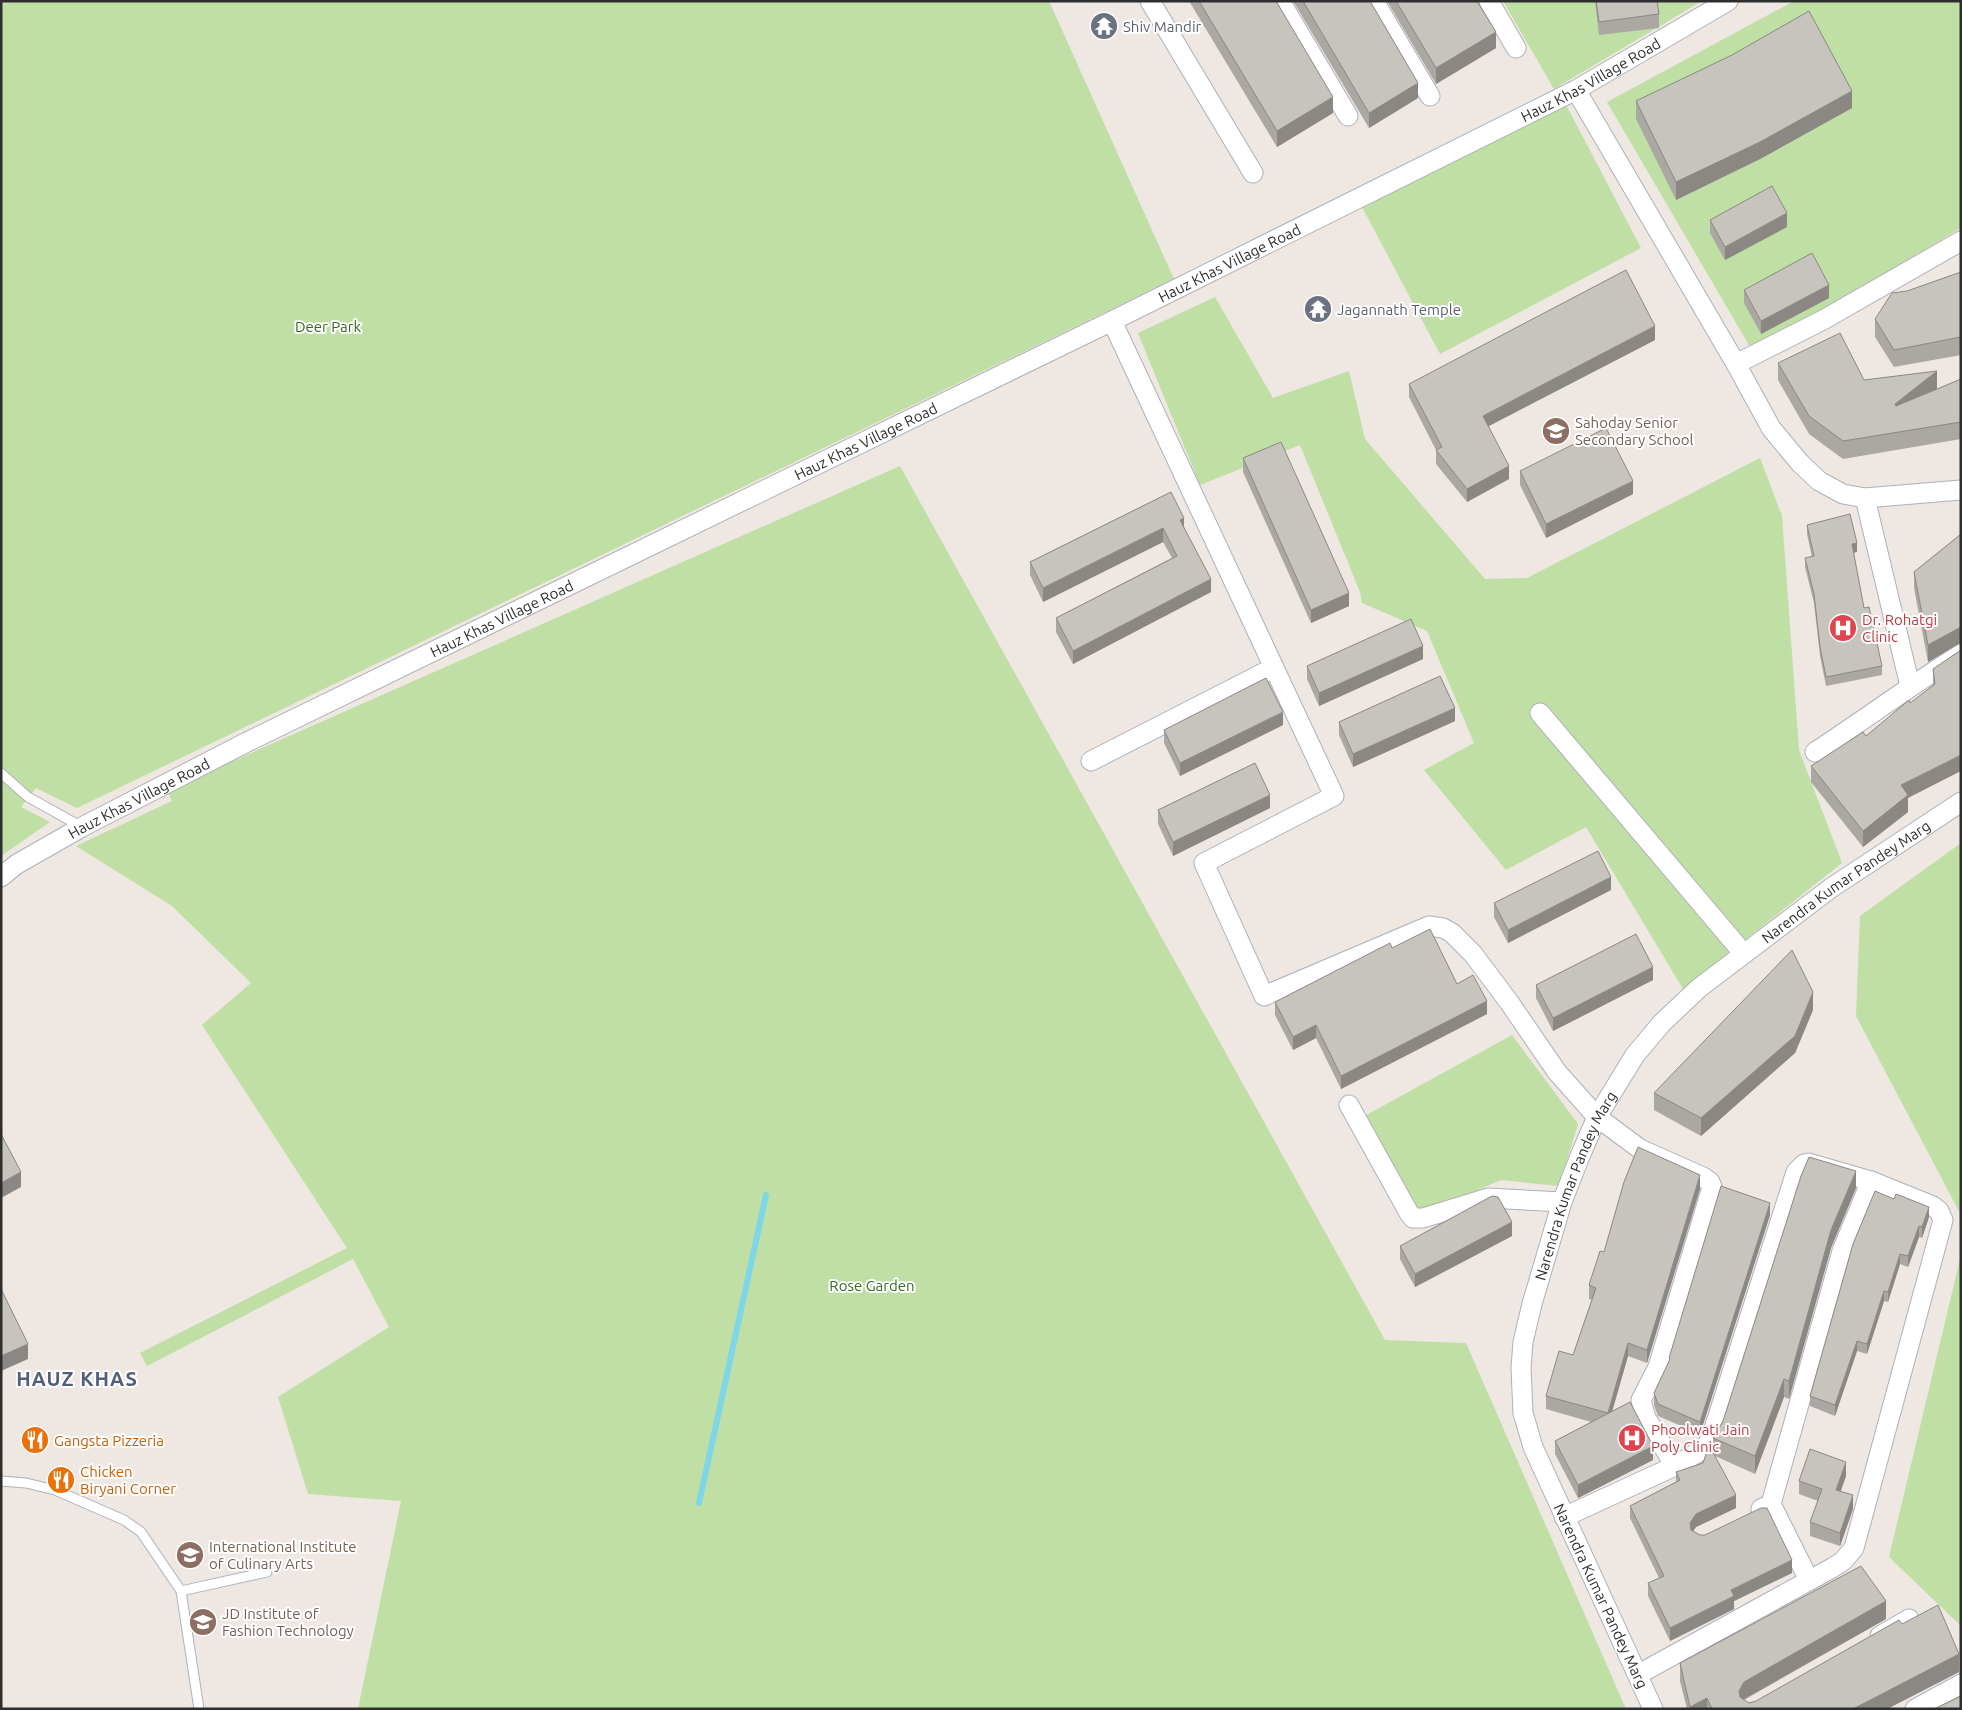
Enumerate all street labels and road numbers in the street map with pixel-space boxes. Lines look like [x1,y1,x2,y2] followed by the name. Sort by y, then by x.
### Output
[1518,34,1663,125] street label: Hauz Khas Village Road
[1155,220,1303,305] street label: Hauz Khas Village Road
[791,399,940,483] street label: Hauz Khas Village Road
[427,576,576,660] street label: Hauz Khas Village Road
[65,754,212,842] street label: Hauz Khas Village Road
[1758,816,1933,946] street label: Narendra Kumar Pandey Marg
[1531,1088,1619,1282] street label: Narendra Kumar Pandey Marg
[1551,1501,1651,1691] street label: Narendra Kumar Pandey Marg

